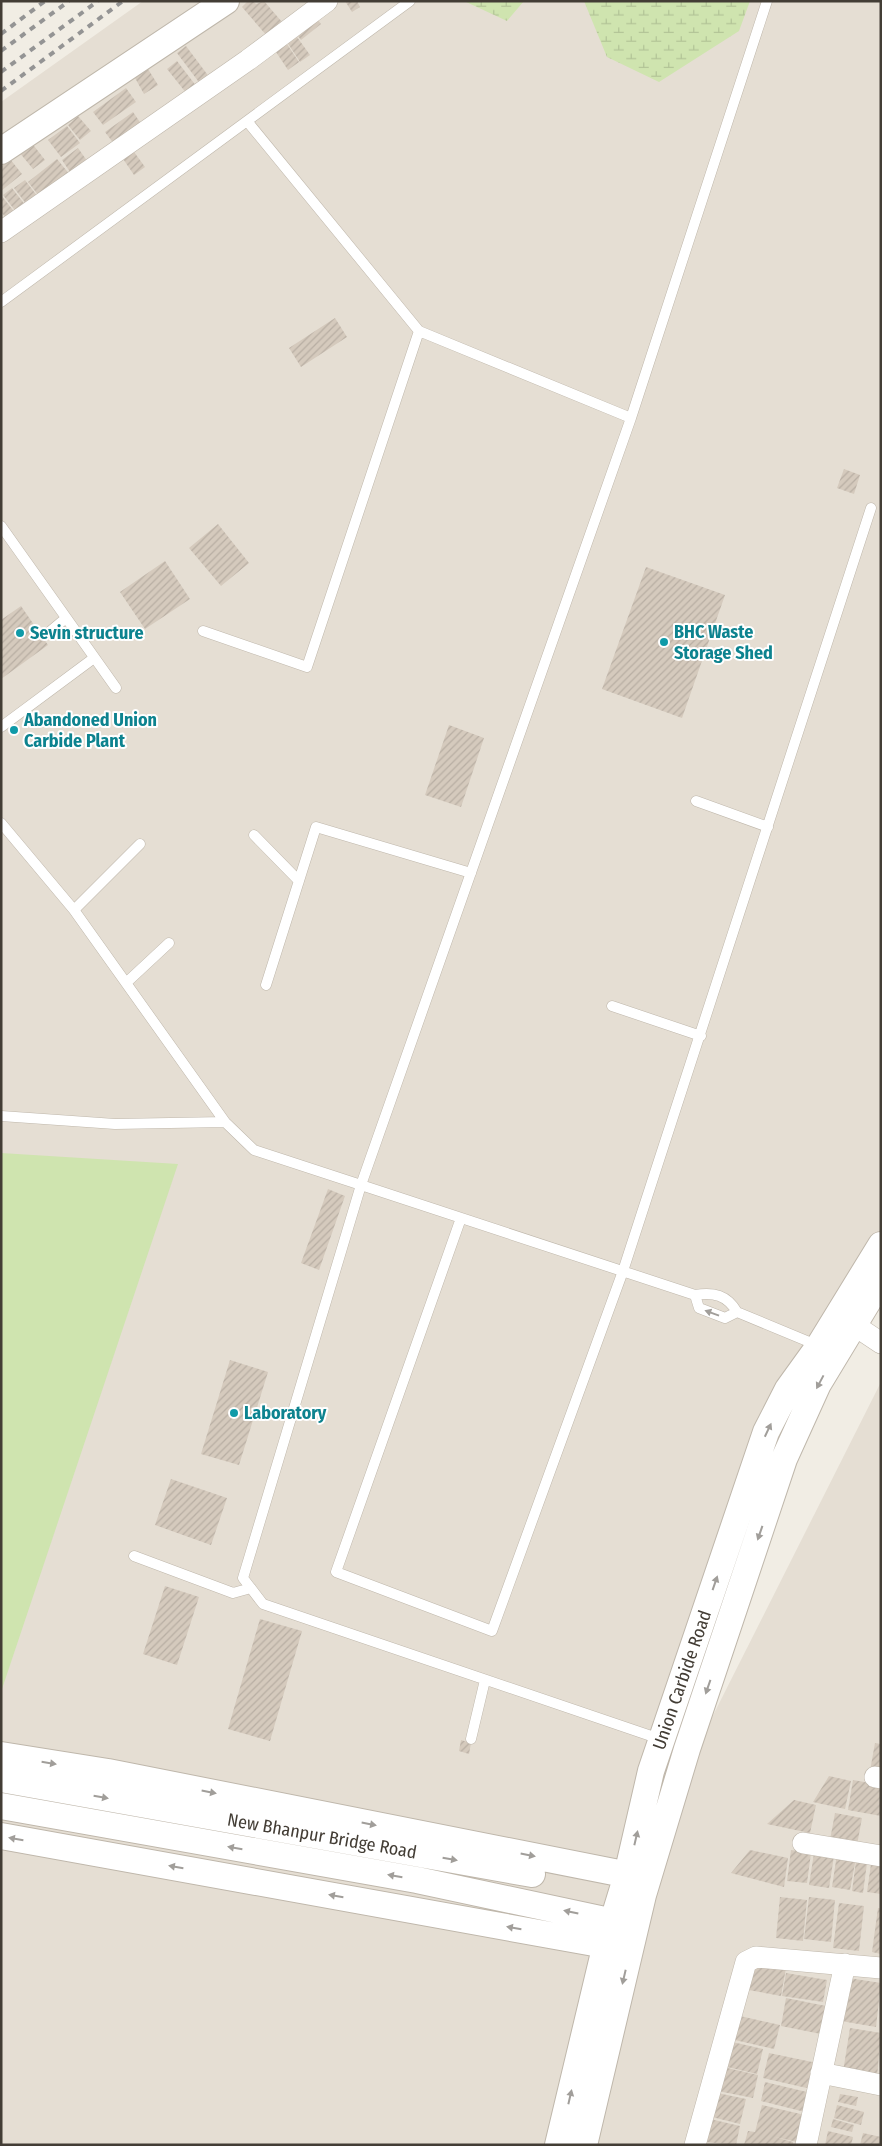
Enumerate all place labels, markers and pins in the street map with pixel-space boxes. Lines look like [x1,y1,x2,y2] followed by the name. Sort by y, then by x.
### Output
[674,621,773,664] place label: BHC Waste Storage Shed
[30,622,144,644] place label: Sevin structure
[14,627,26,639] marker: Sevin structure
[658,636,670,648] marker: BHC Waste Storage Shed
[23,709,157,752] place label: Abandoned Union Carbide Plant
[8,724,20,736] marker: Abandoned Union Carbide Plant
[244,1402,327,1424] place label: Laboratory
[228,1407,240,1419] marker: Laboratory

